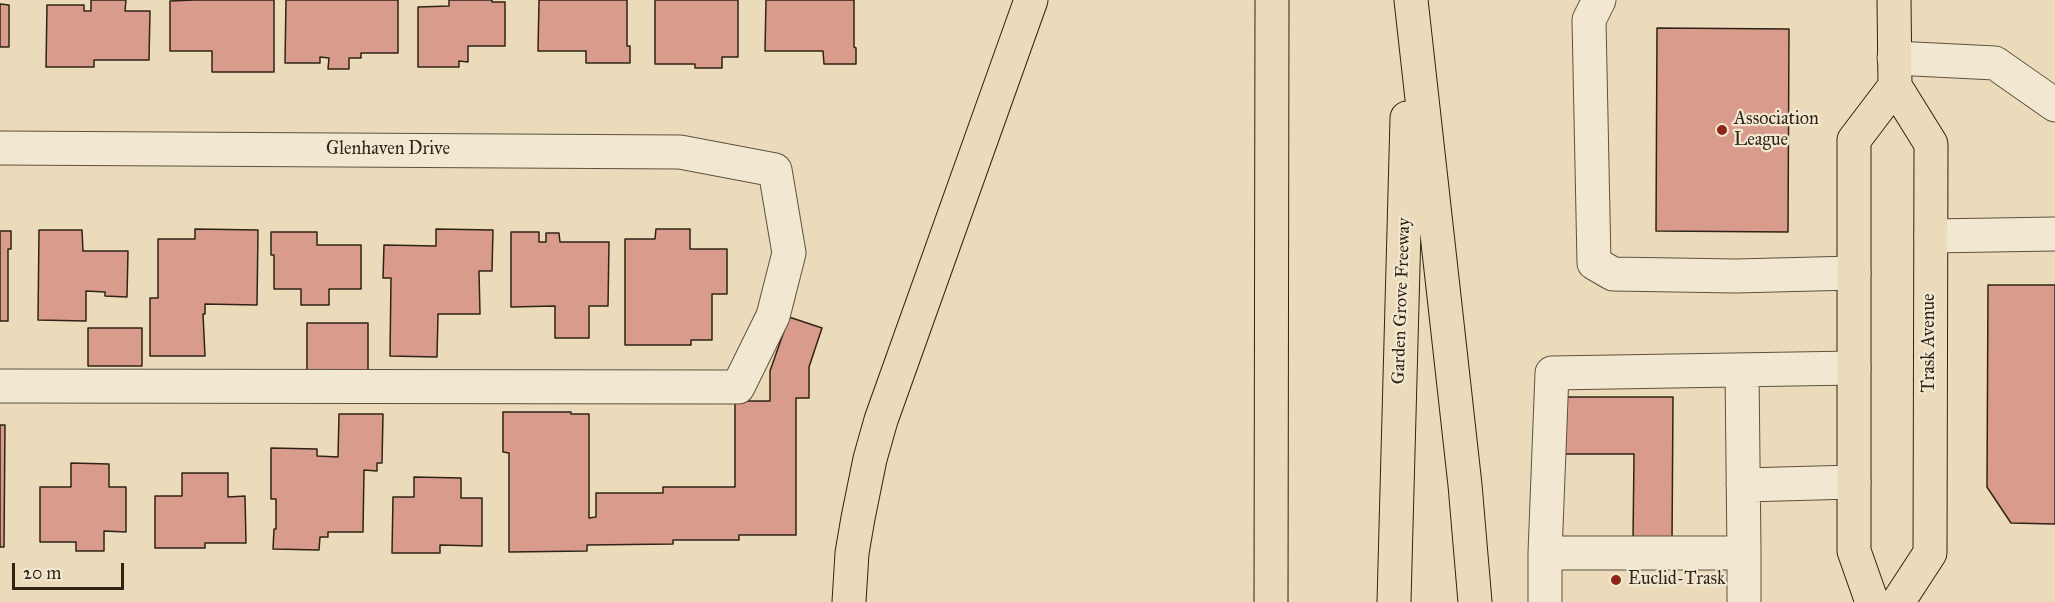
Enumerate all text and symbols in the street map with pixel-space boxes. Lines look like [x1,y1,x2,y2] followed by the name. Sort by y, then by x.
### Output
[1734,109,1819,152] place label: Association League
[1715,123,1729,137] marker: Association League
[326,139,450,161] street label: Glenhaven Drive
[1388,217,1416,385] street label: Garden Grove Freeway
[1919,293,1941,393] street label: Trask Avenue
[15,551,128,589] scale bar
[23,562,61,584] text: 20 m
[1628,569,1725,591] place label: Euclid-Trask
[1609,573,1623,587] marker: Euclid-Trask

